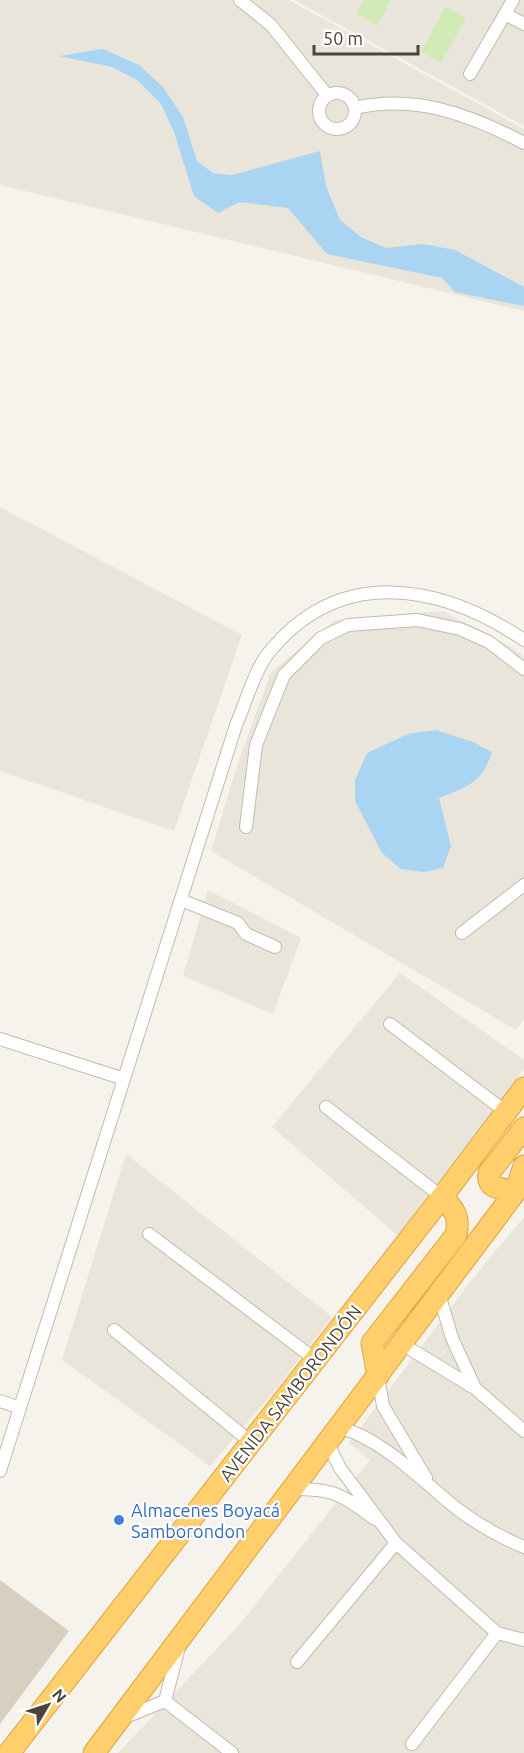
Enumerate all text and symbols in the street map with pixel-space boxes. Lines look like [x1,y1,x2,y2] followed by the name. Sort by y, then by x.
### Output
[314,18,418,56] scale bar
[323,28,363,48] text: 50 m
[214,1300,365,1485] street label: AVENIDA SAMBORONDÓN
[131,1500,280,1541] place label: Almacenes Boyacá Samborondon
[112,1513,126,1527] marker: Almacenes Boyacá Samborondon
[18,1675,78,1735] north arrow
[49,1685,70,1706] text: N

